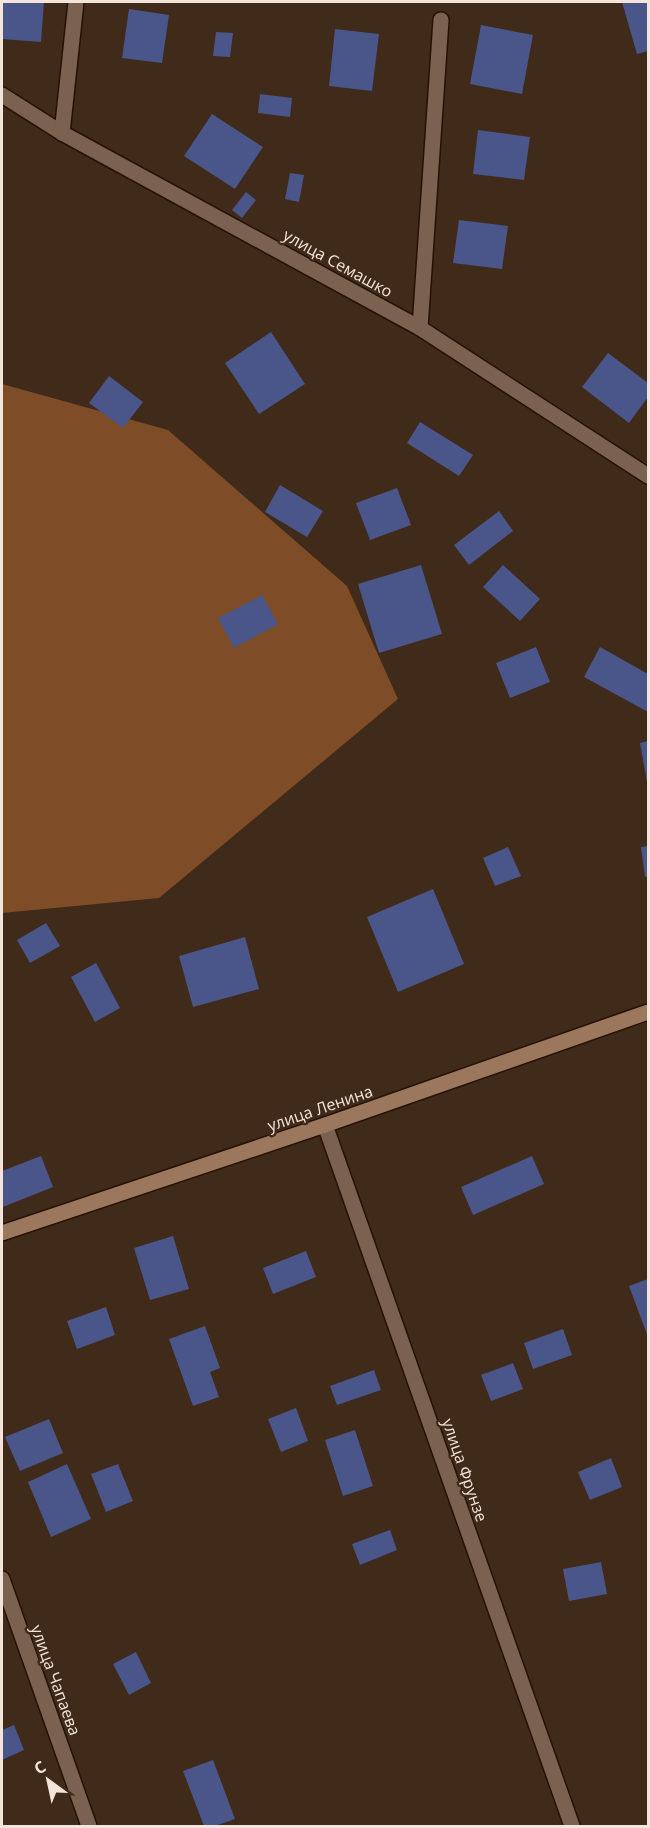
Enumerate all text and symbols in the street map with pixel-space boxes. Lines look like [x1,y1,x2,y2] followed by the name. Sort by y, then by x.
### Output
[279,224,397,302] street label: улица Семашко
[264,1080,376,1136] street label: улица Ленина
[437,1415,493,1525] street label: улица Фрунзе
[26,1622,86,1738] street label: улица Чапаева
[18,1750,78,1810] north arrow
[30,1755,50,1779] text: С

